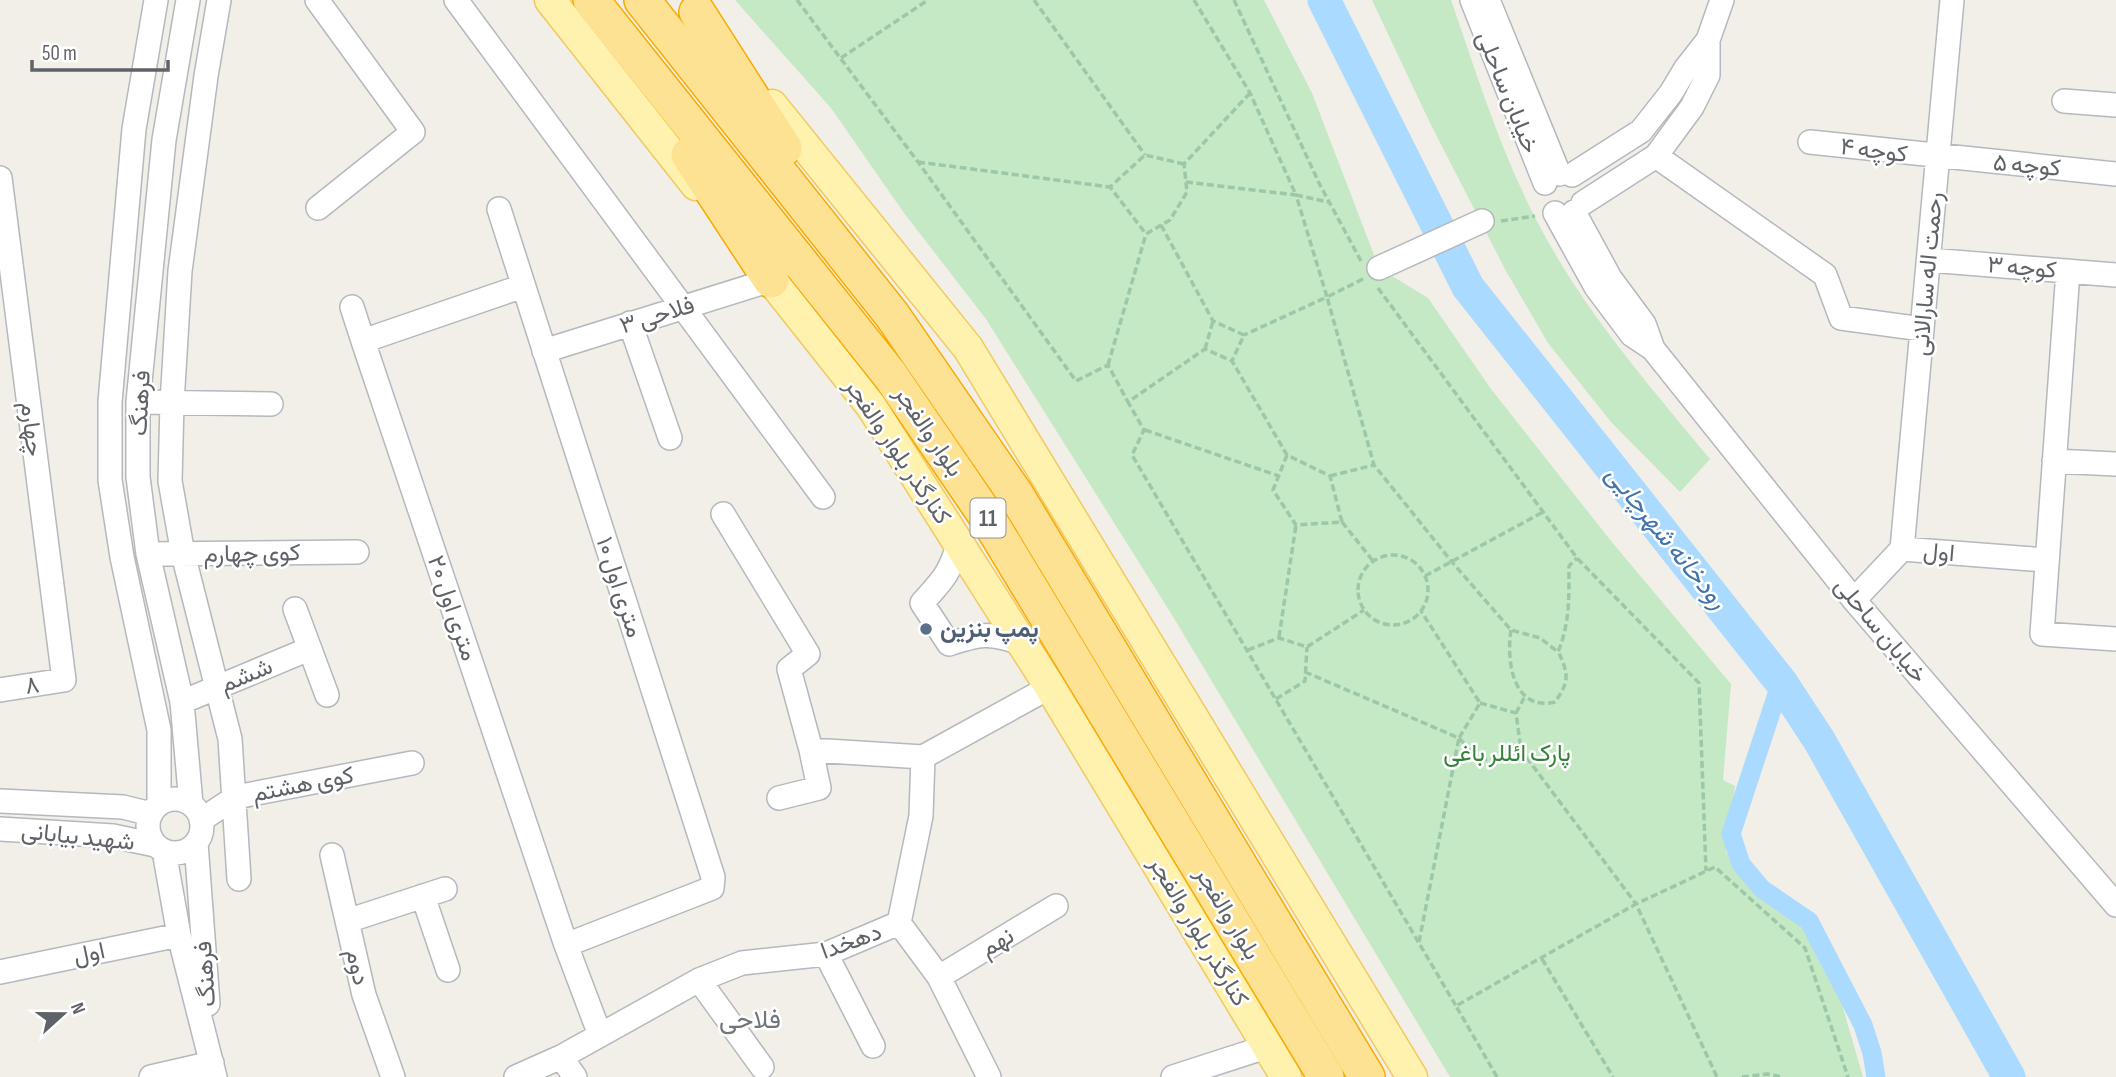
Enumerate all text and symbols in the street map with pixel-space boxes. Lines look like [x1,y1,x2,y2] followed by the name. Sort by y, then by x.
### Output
[1470,27,1545,157] street label: خیابان ساحلی
[32,28,168,72] scale bar
[42,41,77,66] text: 50 m
[1839,132,1909,170] street label: کوچه ۴
[1992,148,2062,184] street label: کوچه ۵
[1906,191,1949,357] street label: رحمت اله سارالانی
[1986,250,2058,286] street label: کوچه ۳
[616,290,698,341] street label: فلاحی ۳
[124,369,157,437] street label: فرهنگ
[837,372,957,530] street label: کنارگذر بلوار والفجر
[887,379,970,482] street label: بلوار والفجر
[13,400,49,458] street label: چهارم
[1598,460,1733,617] water label: رودخانه شهرچایی
[970,498,1006,538] road number: 11
[590,533,649,641] street label: ۱۰ متری اول
[1922,537,1956,568] street label: اول
[203,538,301,570] street label: کوی چهارم
[421,552,484,665] street label: ۲۰ متری اول
[1828,572,1933,689] street label: خیابان ساحلی
[940,615,1039,645] place label: پمپ بنزین
[918,621,934,637] marker: پمپ بنزین
[215,651,277,700] street label: ششم
[23,670,41,701] street label: ۸
[1443,739,1571,769] park label: پارک ائللر باغی
[250,760,357,810] street label: کوی هشتم
[20,816,136,857] street label: شهید بیابانی
[1142,850,1255,1012] street label: کنارگذر بلوار والفجر
[1188,860,1267,965] street label: بلوار والفجر
[817,917,886,966] street label: دهخدا
[975,921,1020,964] street label: نهم
[71,936,108,971] street label: اول
[189,940,222,1008] street label: فرهنگ
[338,946,376,988] street label: دوم
[28,979,98,1049] north arrow
[65,1000,90,1017] text: N
[719,1005,781,1036] district label: فلاحی

